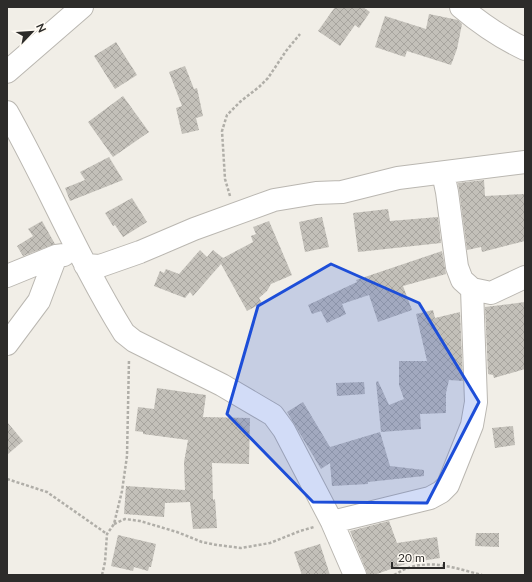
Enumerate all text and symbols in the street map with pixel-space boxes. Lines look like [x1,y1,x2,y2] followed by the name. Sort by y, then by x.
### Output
[12,12,52,52] north arrow
[34,21,49,34] text: N
[392,544,444,570] scale bar
[398,550,425,565] text: 20 m

